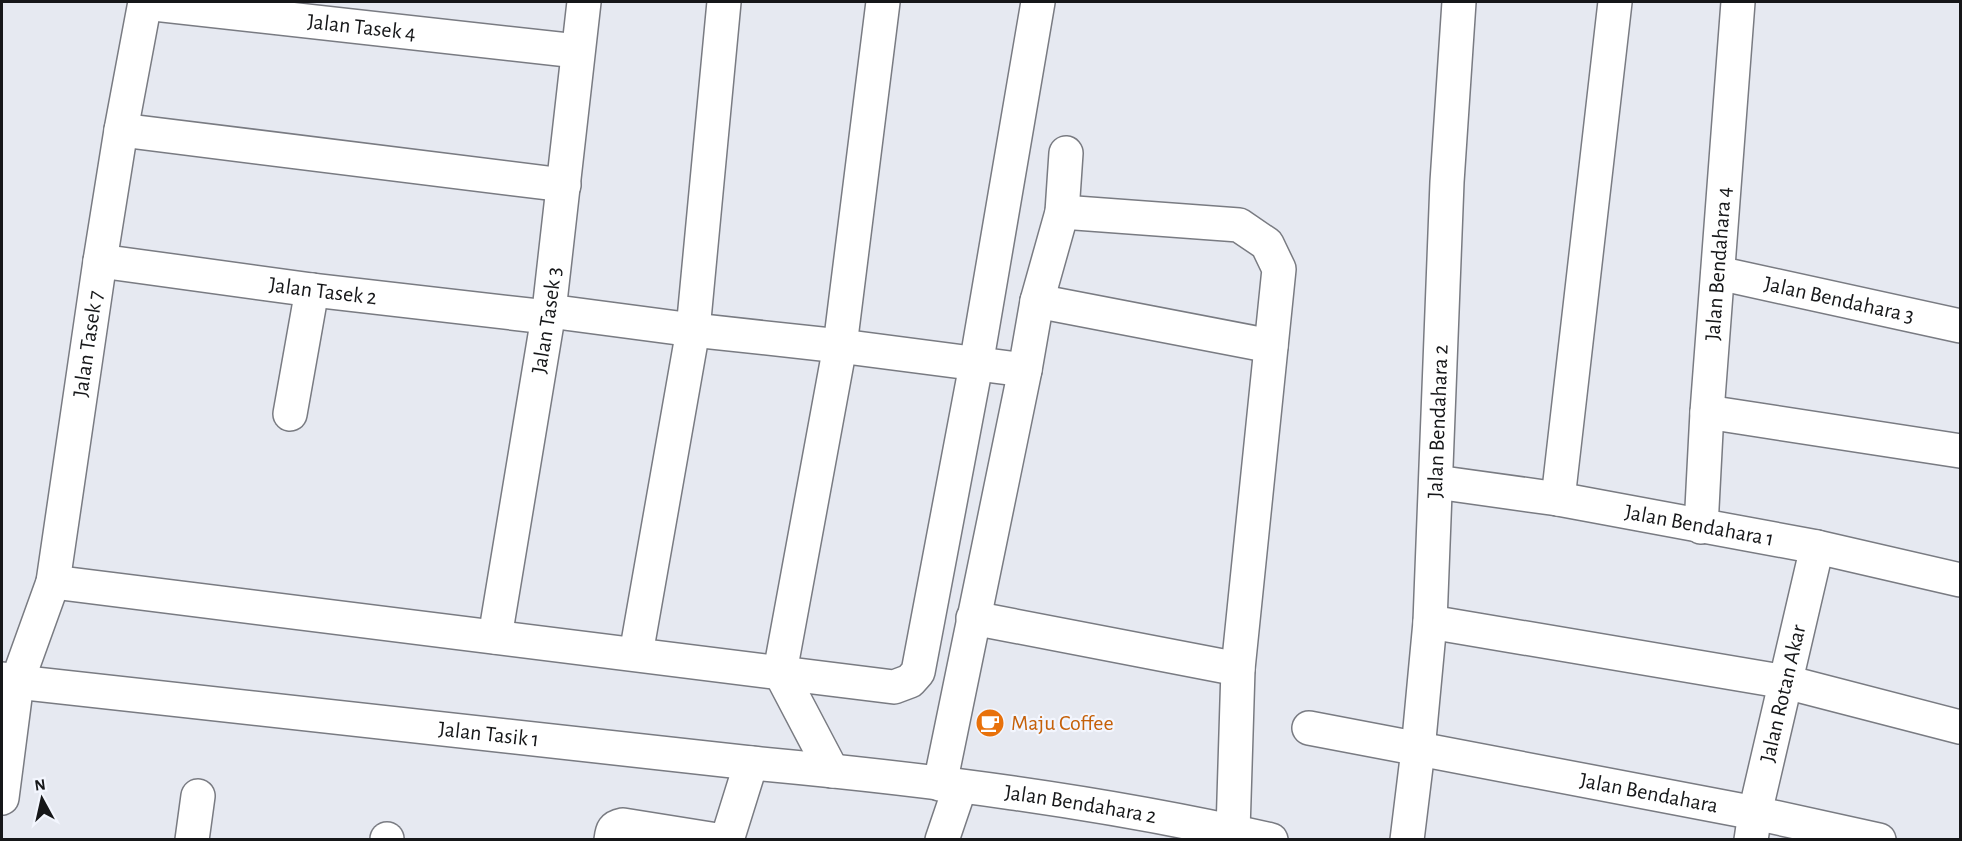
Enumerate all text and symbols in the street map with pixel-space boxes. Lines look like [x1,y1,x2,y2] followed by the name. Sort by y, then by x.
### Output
[306,10,417,44] street label: Jalan Tasek 4
[1701,186,1735,341] street label: Jalan Bendahara 4
[528,266,565,375] street label: Jalan Tasek 3
[1762,272,1916,327] street label: Jalan Bendahara 3
[268,273,378,308] street label: Jalan Tasek 2
[69,289,107,399] street label: Jalan Tasek 7
[1424,344,1452,499] street label: Jalan Bendahara 2
[1623,501,1776,550] street label: Jalan Bendahara 1
[1756,623,1810,764] street label: Jalan Rotan Akar
[974,707,1006,739] cafe icon: Maju Coffee
[1011,712,1114,734] place label: Maju Coffee
[437,718,540,751] street label: Jalan Tasik 1
[12,769,72,829] north arrow
[1578,769,1720,817] street label: Jalan Bendahara
[33,776,47,794] text: N
[1003,781,1158,827] street label: Jalan Bendahara 2

